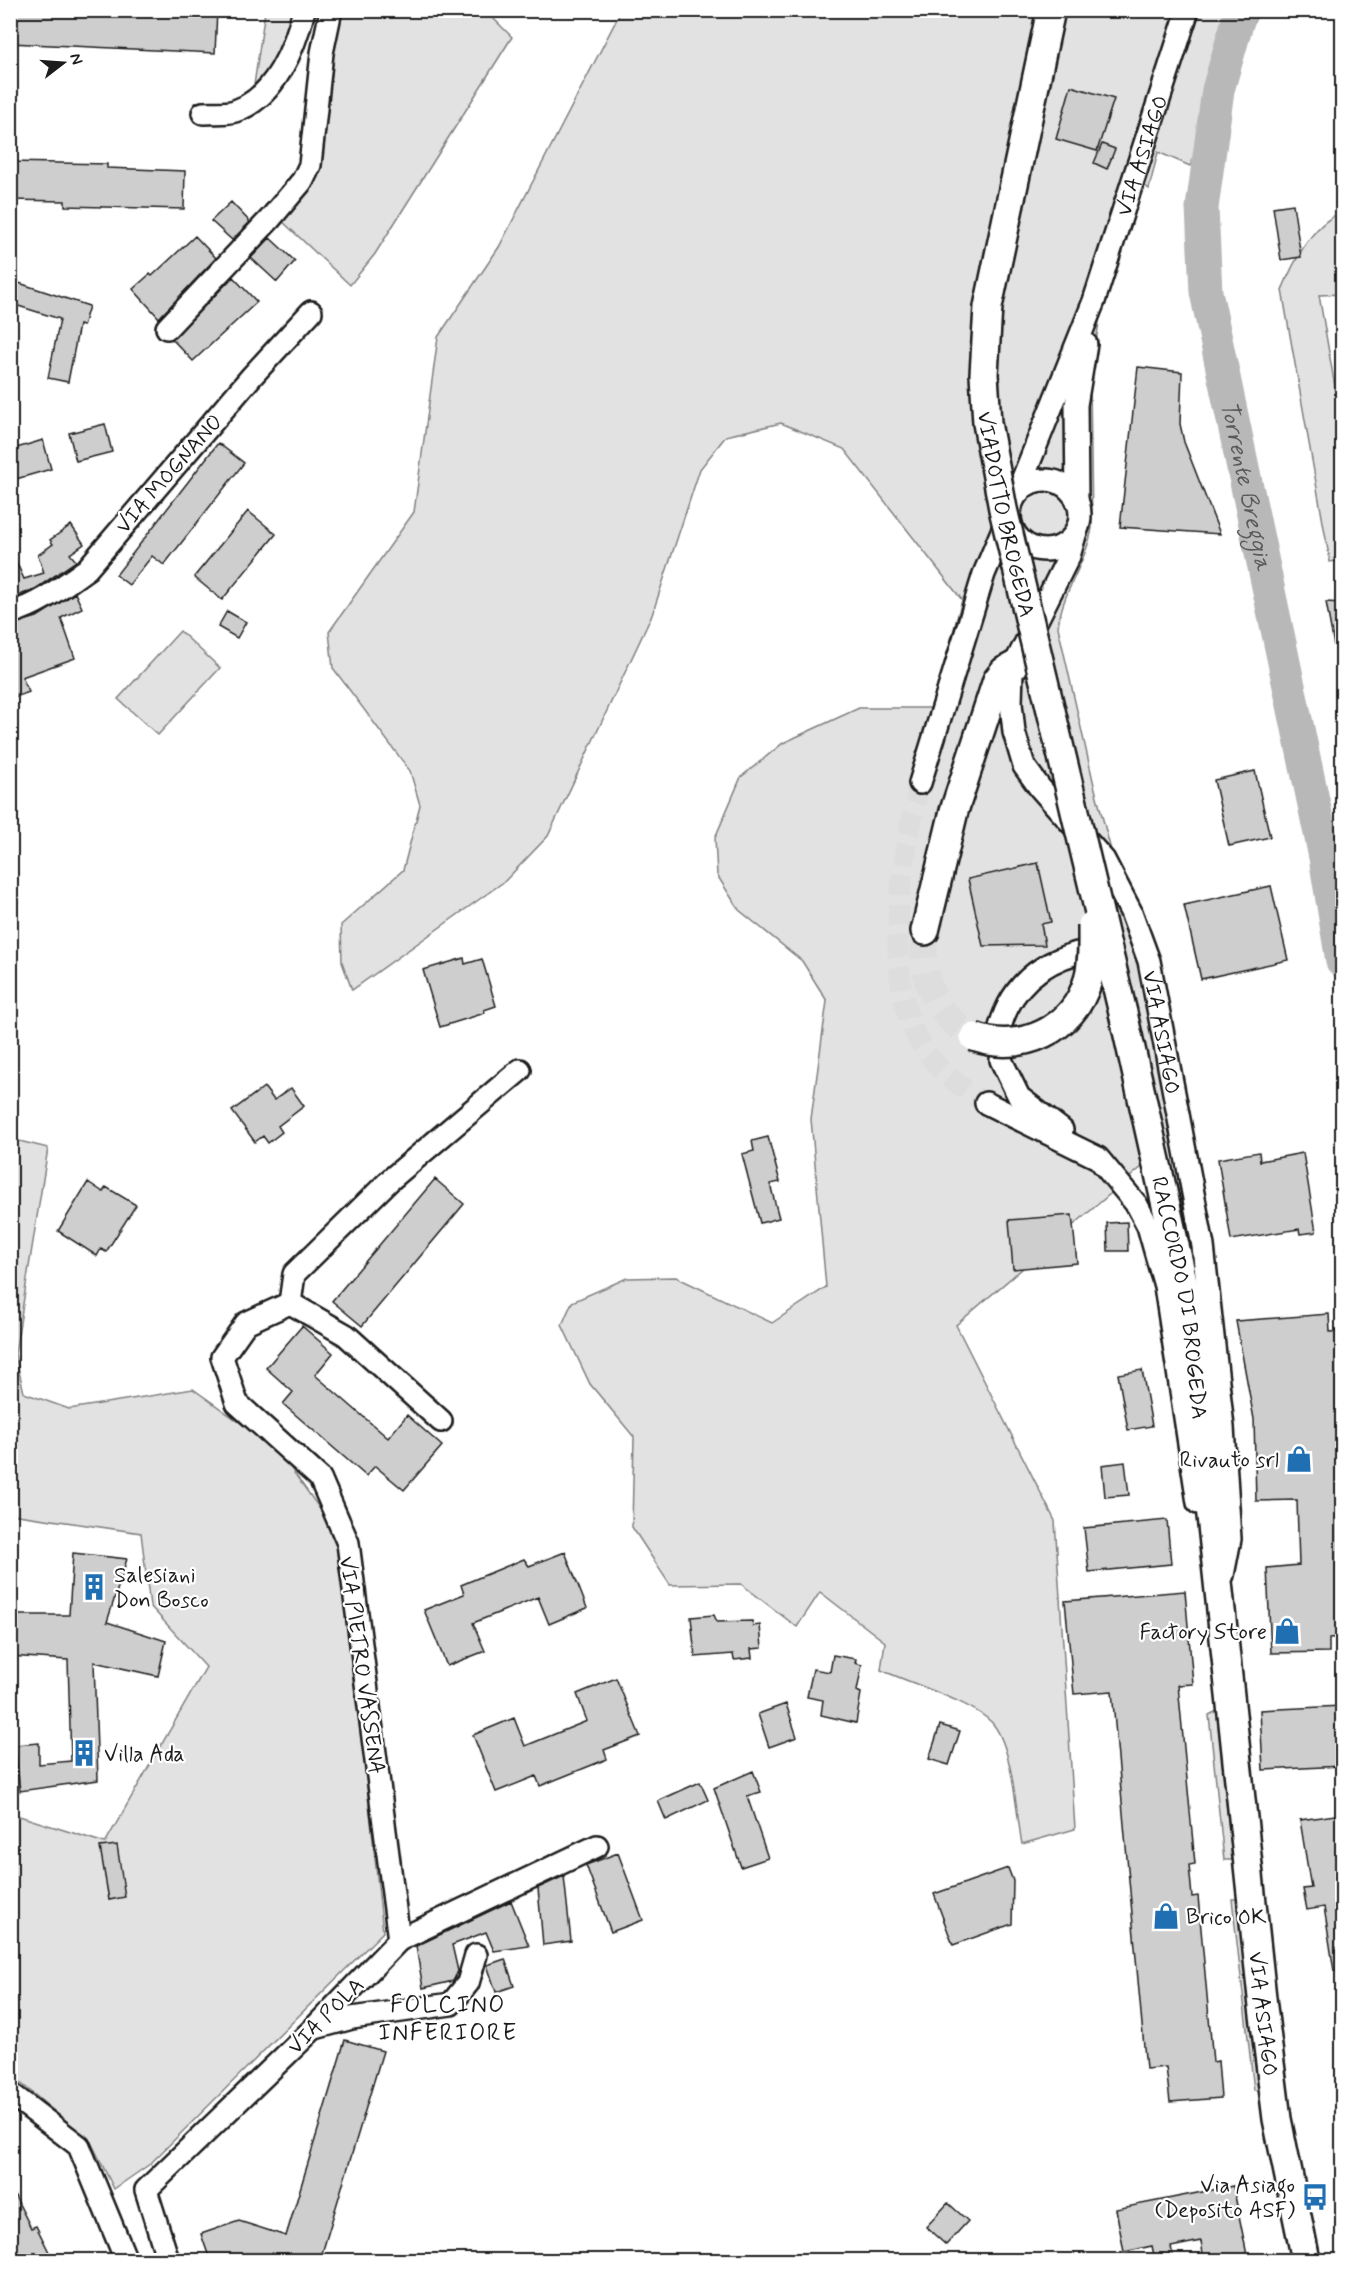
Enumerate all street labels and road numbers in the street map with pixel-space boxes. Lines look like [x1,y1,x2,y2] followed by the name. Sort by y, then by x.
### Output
[1110,92,1176,220] street label: VIA ASIAGO
[110,409,229,540] street label: VIA MOGNANO
[970,410,1040,620] street label: VIADOTTO BROGEDA
[1135,968,1186,1097] street label: VIA ASIAGO
[1144,1174,1213,1421] street label: RACCORDO DI BROGEDA
[332,1554,390,1776] street label: VIA PIETRO VASSENA
[1241,1950,1284,2078] street label: VIA ASIAGO
[282,1972,371,2061] street label: VIA POLA

